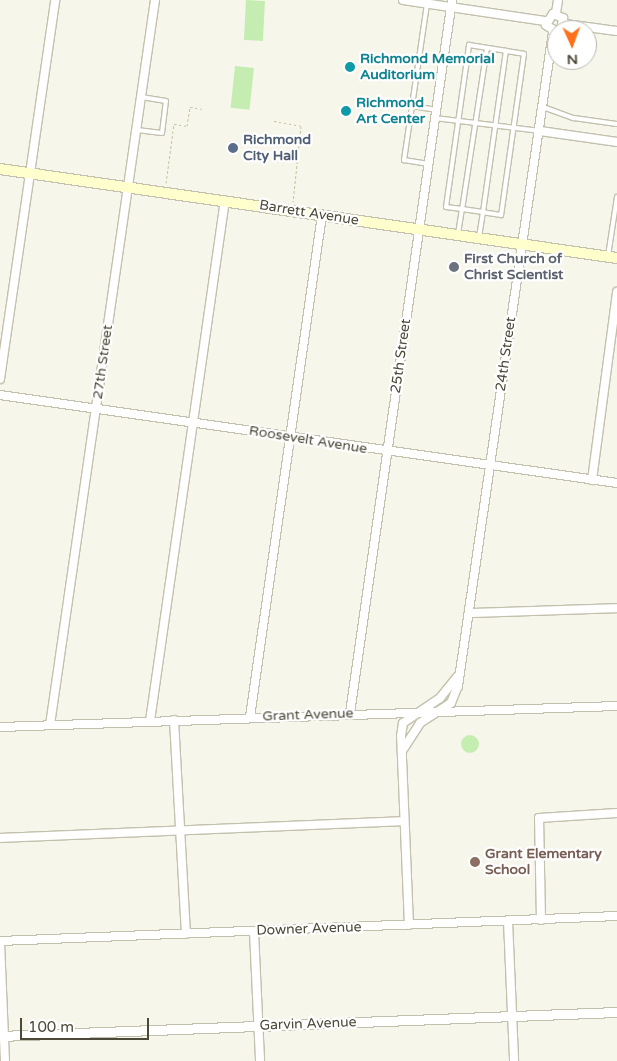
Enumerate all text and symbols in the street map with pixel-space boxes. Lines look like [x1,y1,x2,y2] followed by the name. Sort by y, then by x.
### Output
[547,20,597,70] north arrow
[360,51,495,84] place label: Richmond Memorial Auditorium
[567,51,578,68] text: N
[344,61,356,73] marker: Richmond Memorial Auditorium
[356,95,425,128] place label: Richmond Art Center
[340,105,352,117] marker: Richmond Art Center
[243,132,311,164] place label: Richmond City Hall
[227,142,239,154] marker: Richmond City Hall
[258,197,360,229] street label: Barrett Avenue
[464,251,563,284] place label: First Church of Christ Scientist
[448,261,460,273] marker: First Church of Christ Scientist
[492,316,520,392] street label: 24th Street
[387,318,415,394] street label: 25th Street
[89,324,117,400] street label: 27th Street
[248,422,368,458] street label: Roosevelt Avenue
[262,705,354,725] street label: Grant Avenue
[485,846,602,879] place label: Grant Elementary School
[469,856,481,868] marker: Grant Elementary School
[256,919,362,939] street label: Downer Avenue
[22,1008,151,1040] scale bar
[259,1014,357,1034] street label: Garvin Avenue
[28,1018,74,1036] text: 100 m

